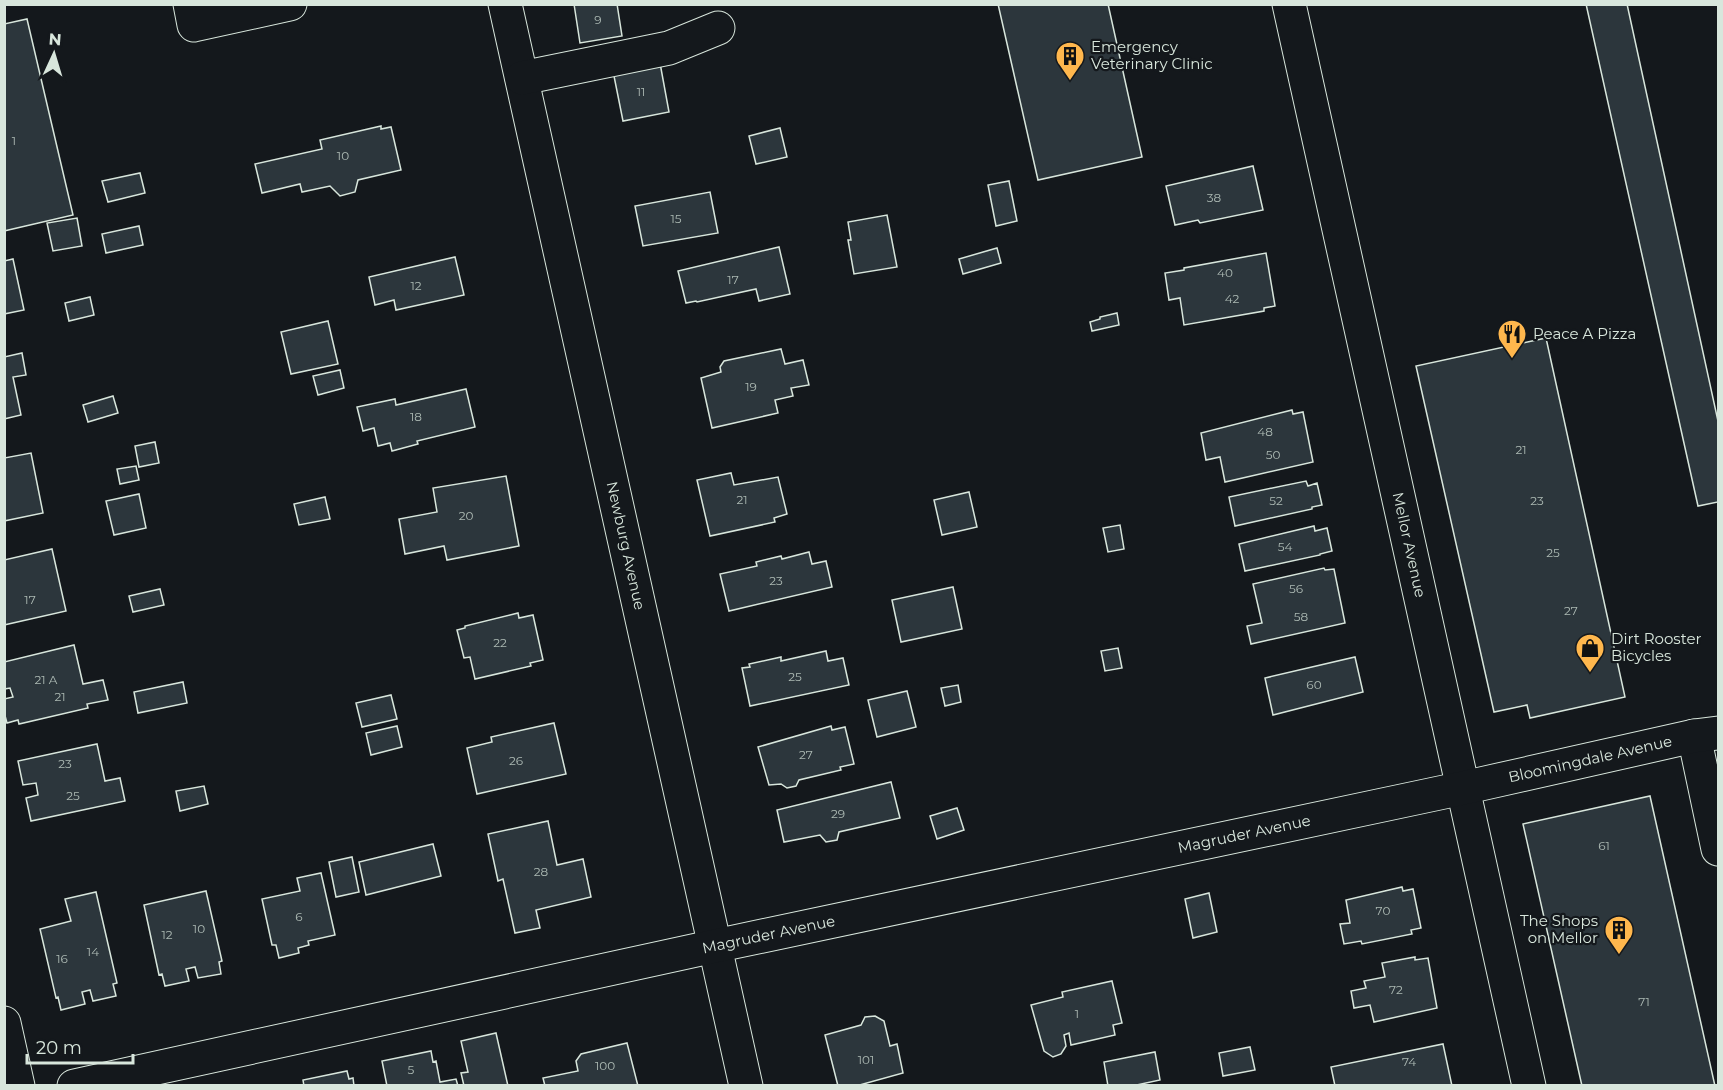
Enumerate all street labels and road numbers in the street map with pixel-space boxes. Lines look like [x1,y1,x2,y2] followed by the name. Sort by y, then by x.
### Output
[603,479,650,612] street label: Newburg Avenue
[1389,490,1430,599] street label: Mellor Avenue
[1506,731,1674,787] street label: Bloomingdale Avenue
[1176,810,1312,857] street label: Magruder Avenue
[700,911,837,958] street label: Magruder Avenue

